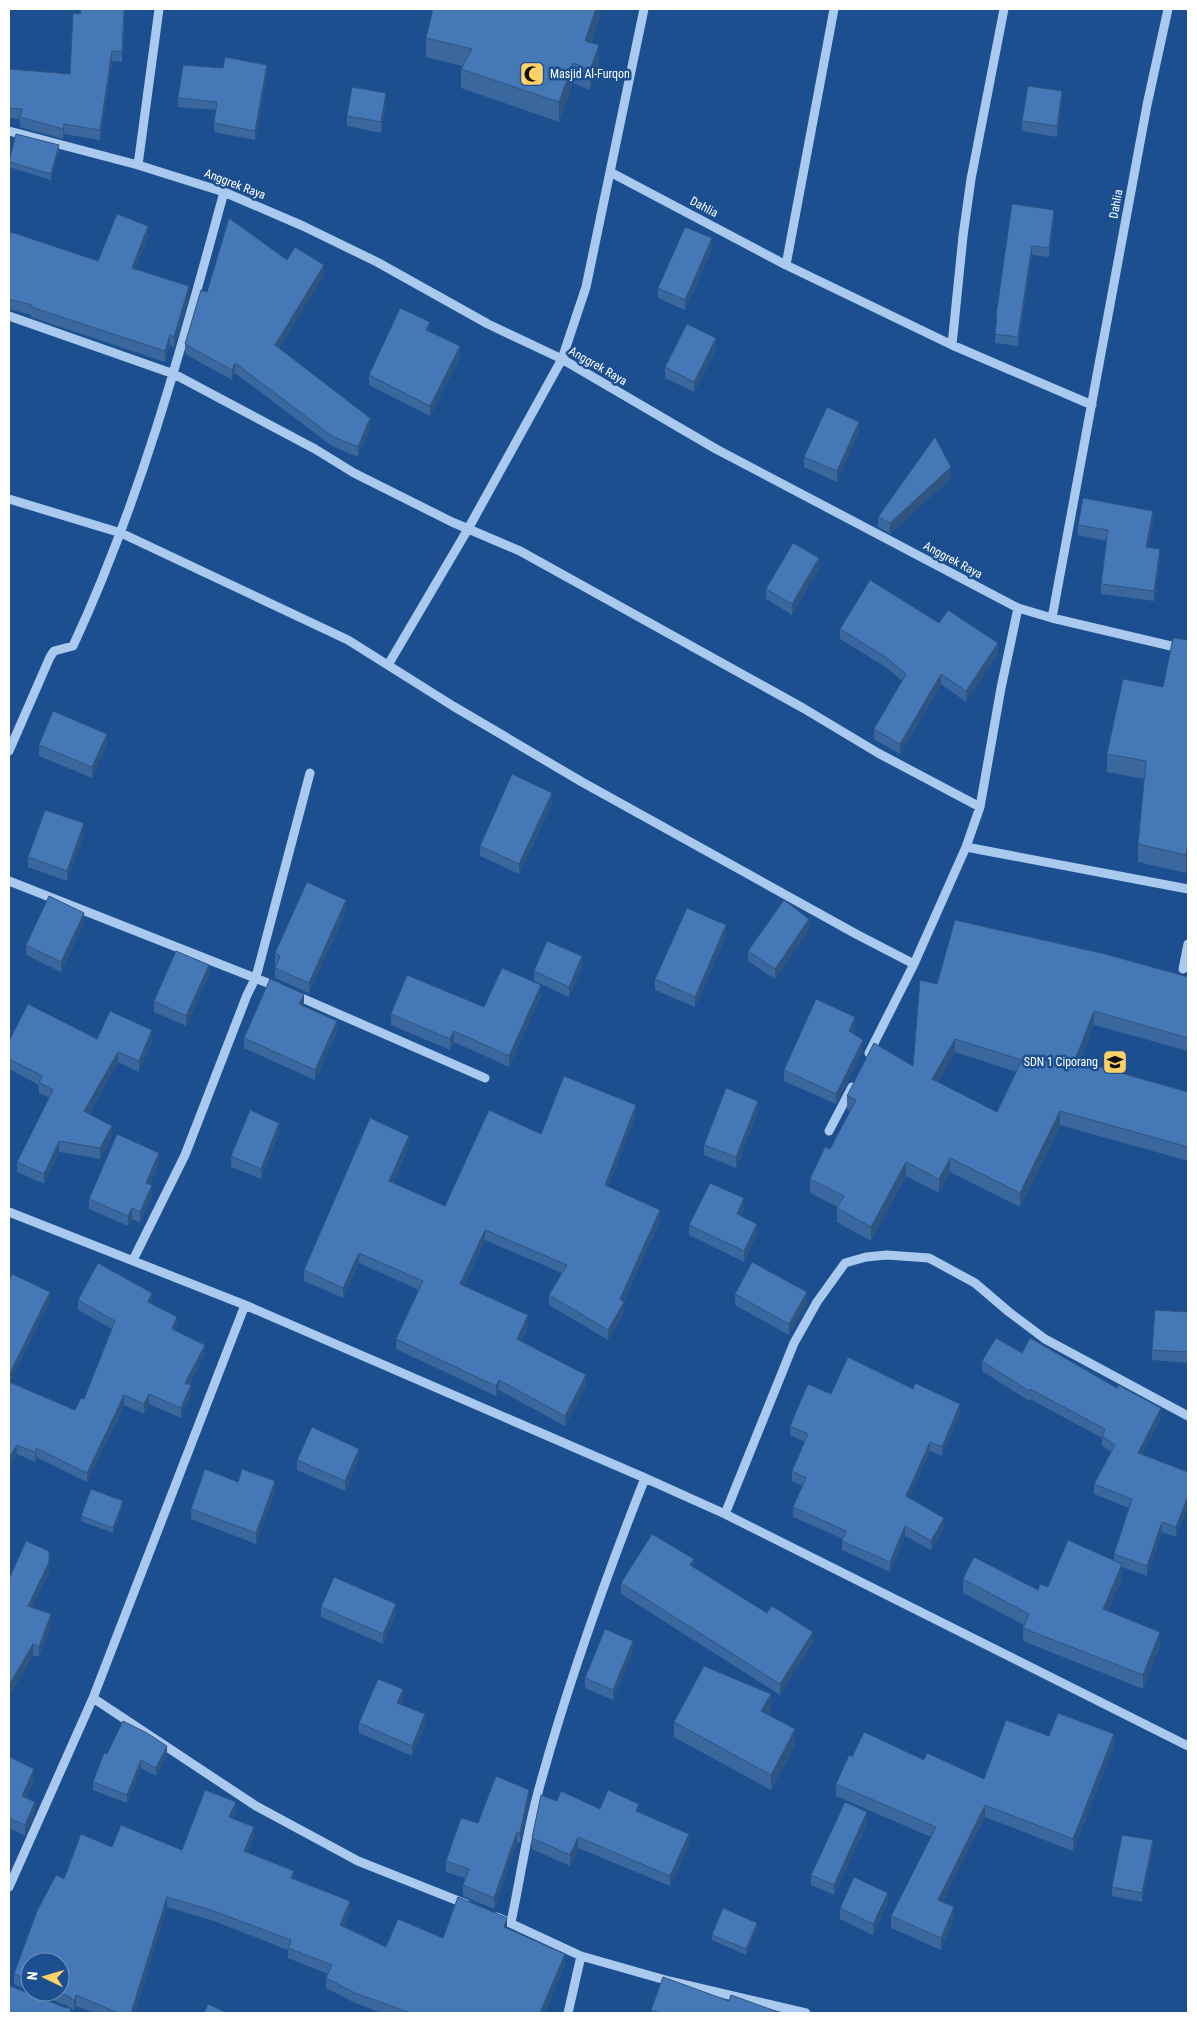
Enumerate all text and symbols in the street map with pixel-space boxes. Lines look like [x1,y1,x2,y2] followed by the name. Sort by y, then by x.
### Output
[519,61,545,87] mosque icon: Masjid Al-Furqon
[550,67,630,81] place label: Masjid Al-Furqon
[202,166,268,202] street label: Anggrek Raya
[1107,188,1126,220] street label: Dahlia
[688,194,721,220] street label: Dahlia
[567,344,630,388] street label: Anggrek Raya
[921,539,985,581] street label: Anggrek Raya
[1102,1049,1128,1075] school or university icon: SDN 1 Ciporang
[1024,1055,1098,1069] place label: SDN 1 Ciporang
[20,1952,70,2002] north arrow
[24,1971,40,1981] text: N

